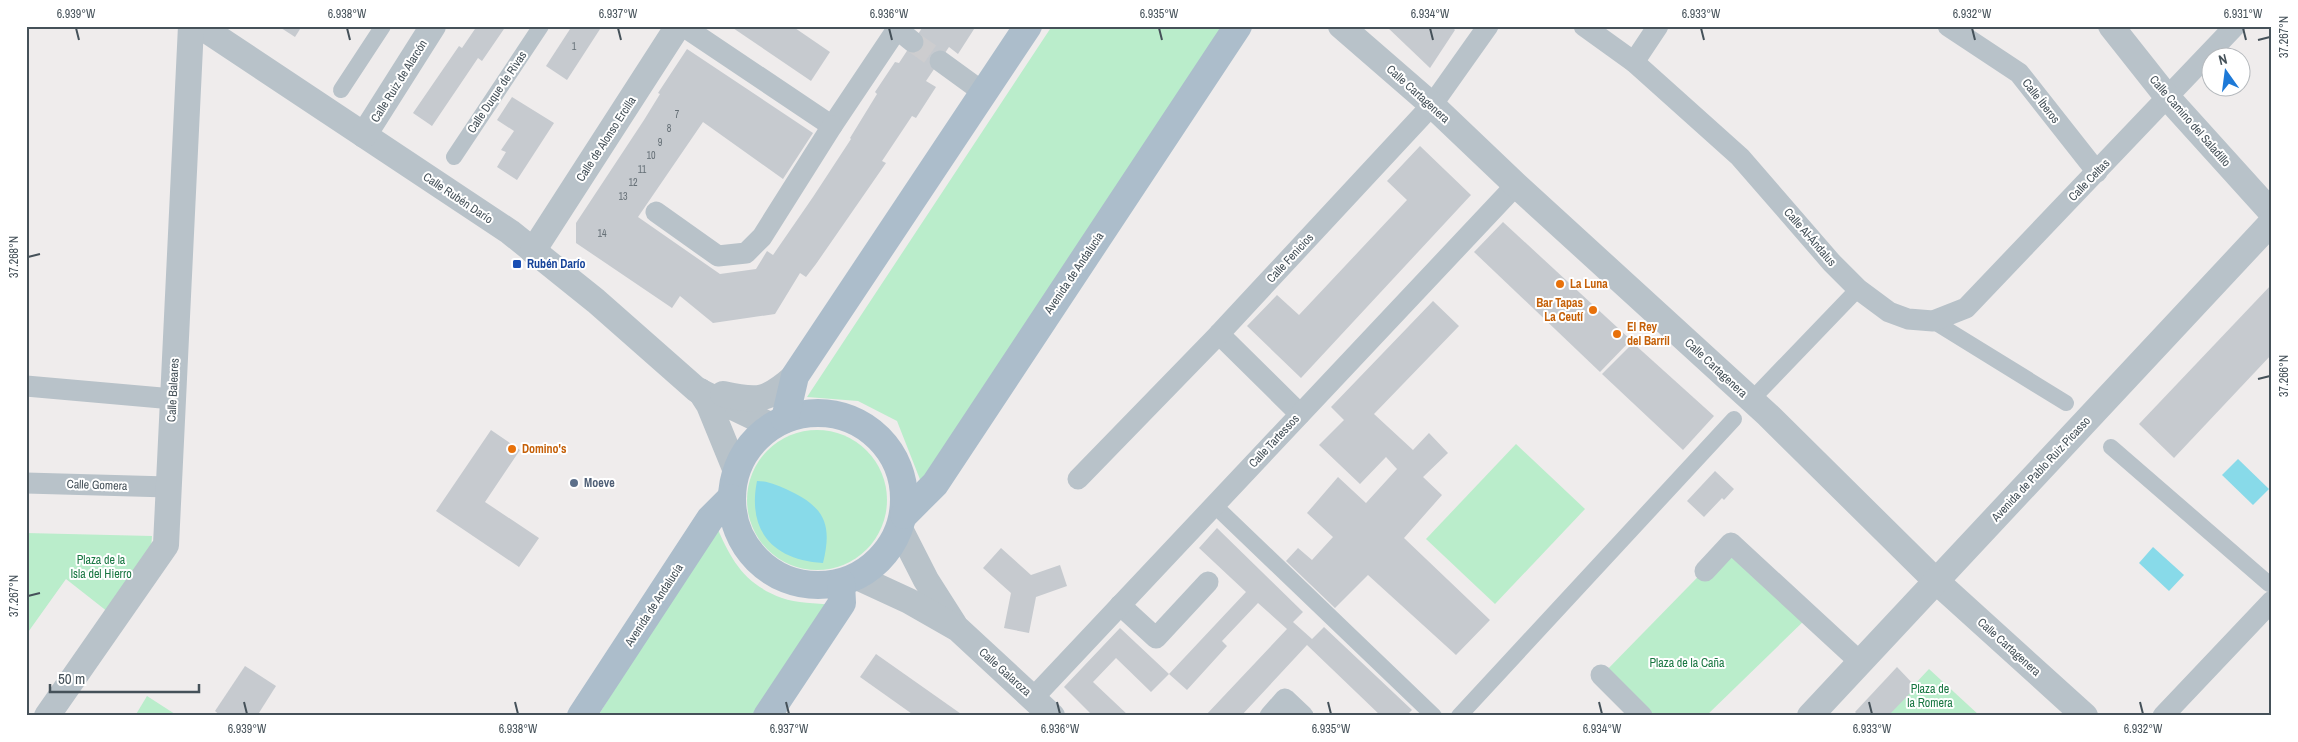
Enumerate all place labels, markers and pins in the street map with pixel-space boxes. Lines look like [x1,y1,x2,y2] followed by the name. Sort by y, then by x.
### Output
[527,256,586,272] place label: Rubén Darío
[511,258,523,270] marker: Rubén Darío
[1570,276,1608,292] place label: La Luna
[1554,278,1566,290] marker: La Luna
[1536,295,1584,325] place label: Bar Tapas La Ceutí
[1587,304,1599,316] marker: Bar Tapas La Ceutí
[1627,319,1670,349] place label: El Rey del Barril
[1611,328,1623,340] marker: El Rey del Barril
[522,441,567,457] place label: Domino's
[506,443,518,455] marker: Domino's
[584,475,615,491] place label: Moeve
[568,477,580,489] marker: Moeve

